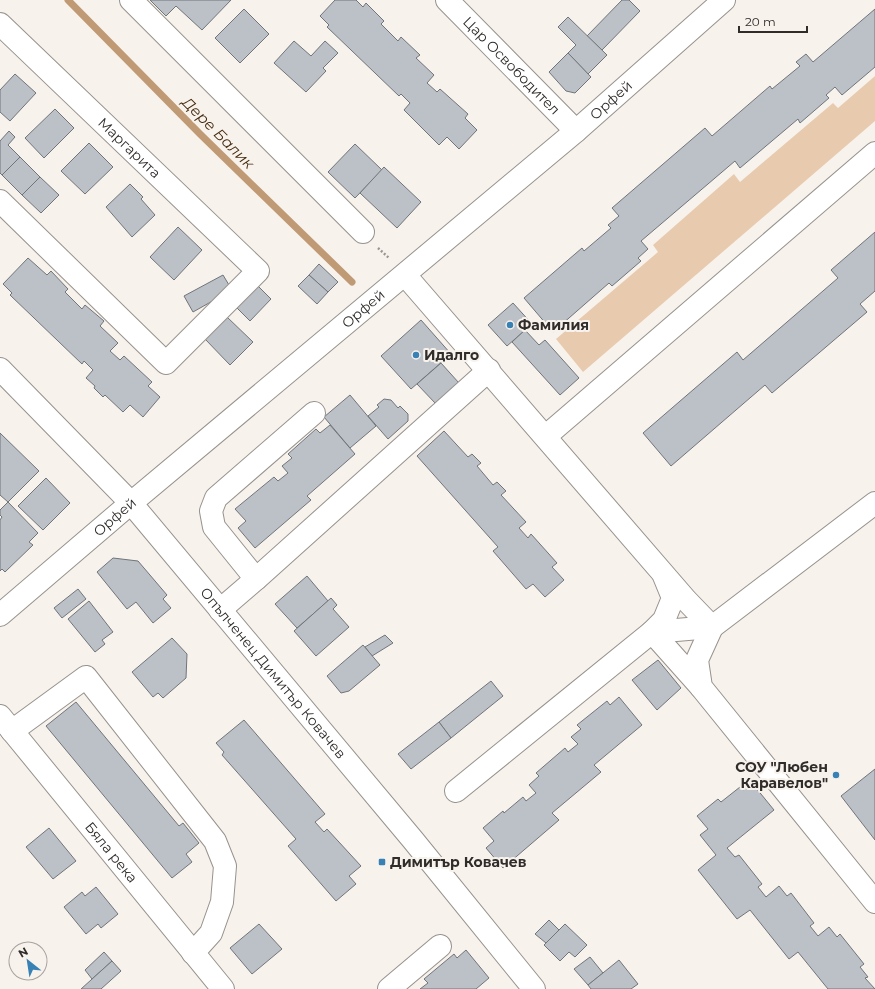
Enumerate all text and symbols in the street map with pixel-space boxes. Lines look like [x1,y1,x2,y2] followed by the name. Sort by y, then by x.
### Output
[739,8,807,34] scale bar
[459,13,564,118] street label: Цар Освободител
[745,14,776,29] text: 20 m
[586,77,636,124] street label: Орфей
[177,91,259,174] water label: Дере Балик
[94,114,164,182] street label: Маргарита
[338,286,388,332] street label: Орфей
[518,316,589,334] place label: Фамилия
[505,320,515,330] marker: Фамилия
[424,346,479,364] place label: Идалго
[411,350,421,360] marker: Идалго
[90,494,140,540] street label: Орфей
[196,584,350,762] street label: Опълченец Димитър Ковачев
[735,758,828,792] place label: СОУ "Любен Каравелов"
[831,770,841,780] marker: СОУ "Любен Каравелов"
[81,818,142,886] street label: Бяла река
[390,853,527,871] place label: Димитър Ковачев
[377,857,387,867] marker: Димитър Ковачев
[8,941,48,981] north arrow
[16,944,30,961] text: N

